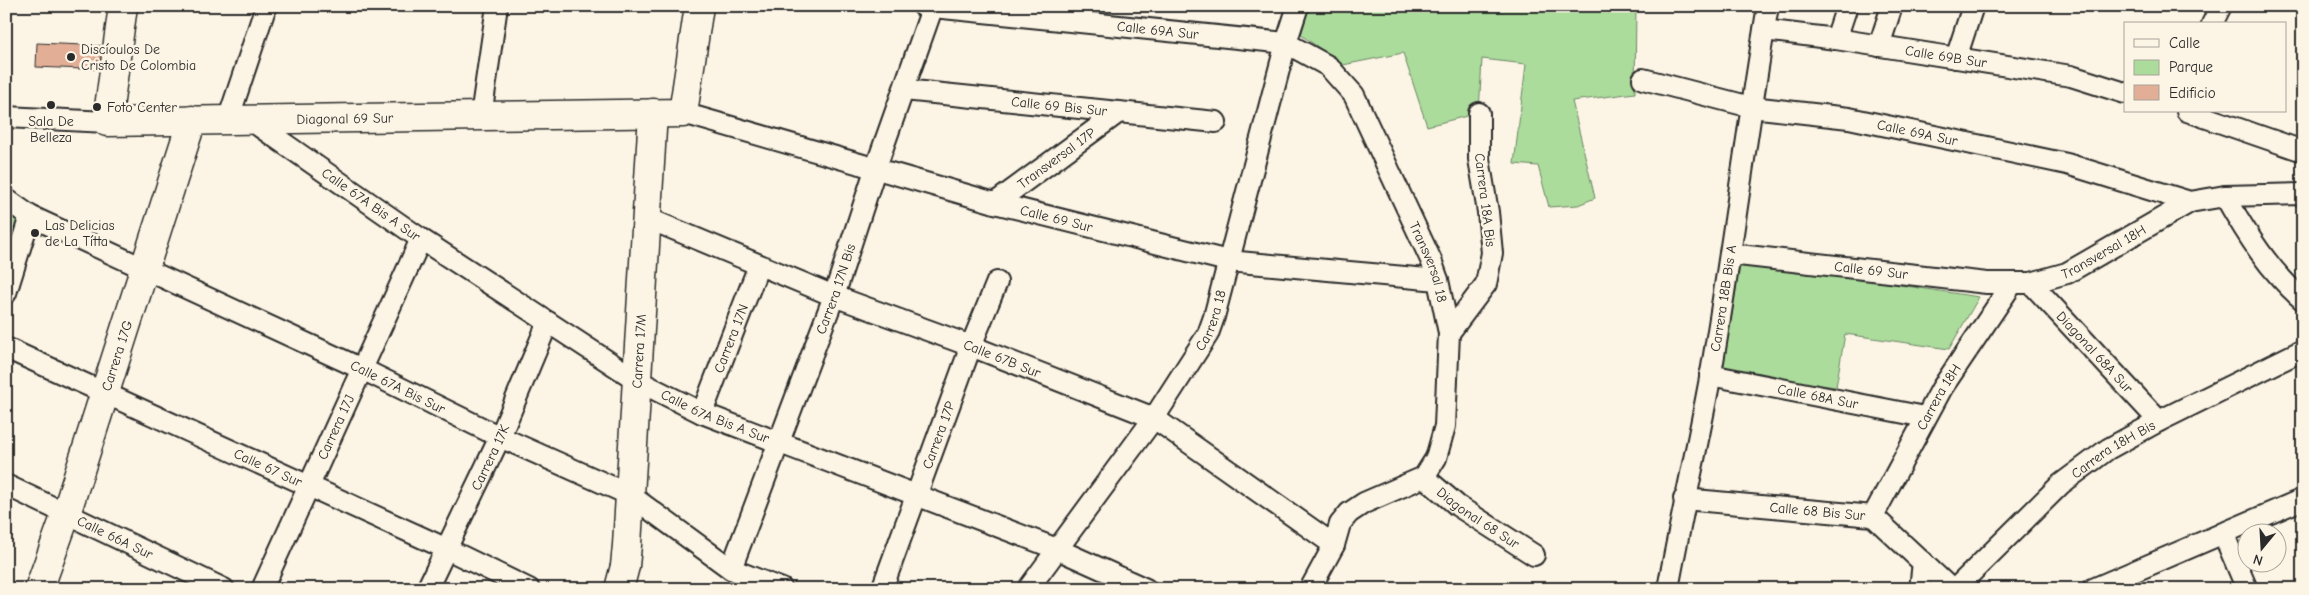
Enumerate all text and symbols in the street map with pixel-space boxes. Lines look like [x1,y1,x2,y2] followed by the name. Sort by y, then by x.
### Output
[1116,17,1200,43] street label: Calle 69A Sur
[2124,22,2286,112] legend
[2169,34,2201,52] text: Calle
[81,41,196,74] place label: Discíoulos De Cristo De Colombia
[1904,42,1989,71] street label: Calle 69B Sur
[65,51,77,63] marker: Discíoulos De Cristo De Colombia
[2169,58,2214,76] text: Parque
[2169,84,2216,102] text: Edificio
[1010,93,1108,119] street label: Calle 69 Bis Sur
[45,99,57,111] marker: Sala De Belleza
[107,99,177,116] place label: Foto Center
[91,101,103,113] marker: Foto Center
[296,109,394,128] street label: Diagonal 69 Sur
[28,113,74,146] place label: Sala De Belleza
[1875,116,1960,149] street label: Calle 69A Sur
[1014,124,1099,192] street label: Transversal 17P
[1471,152,1499,248] street label: Carrera 18A Bis
[319,164,424,245] street label: Calle 67A Bis A Sur
[1019,201,1095,236] street label: Calle 69 Sur
[45,217,115,250] place label: Las Delicias de La Títta
[1406,219,1451,304] street label: Transversal 18
[2059,221,2149,283] street label: Transversal 18H
[29,227,41,239] marker: Las Delicias de La Títta
[812,241,859,337] street label: Carrera 17N Bis
[1706,244,1740,353] street label: Carrera 18B Bis A
[1833,257,1909,283] street label: Calle 69 Sur
[1191,288,1229,354] street label: Carrera 18
[710,302,752,375] street label: Carrera 17N
[2053,308,2137,396] street label: Diagonal 68A Sur
[628,313,649,389] street label: Carrera 17M
[97,318,136,393] street label: Carrera 17G
[961,336,1044,381] street label: Calle 67B Sur
[348,356,449,417] street label: Calle 67A Bis Sur
[1913,360,1964,433] street label: Carrera 18H
[1776,380,1860,412] street label: Calle 68A Sur
[658,385,772,447] street label: Calle 67A Bis A Sur
[314,392,358,462] street label: Carrera 17J
[918,399,959,471] street label: Carrera 17P
[2068,416,2158,482] street label: Carrera 18H Bis
[467,422,513,493] street label: Carrera 17K
[231,445,305,491] street label: Calle 67 Sur
[1433,483,1523,552] street label: Diagonal 68 Sur
[1769,498,1866,524] street label: Calle 68 Bis Sur
[74,512,156,563] street label: Calle 66A Sur
[2236,522,2286,572] north arrow
[2251,550,2265,569] text: N

